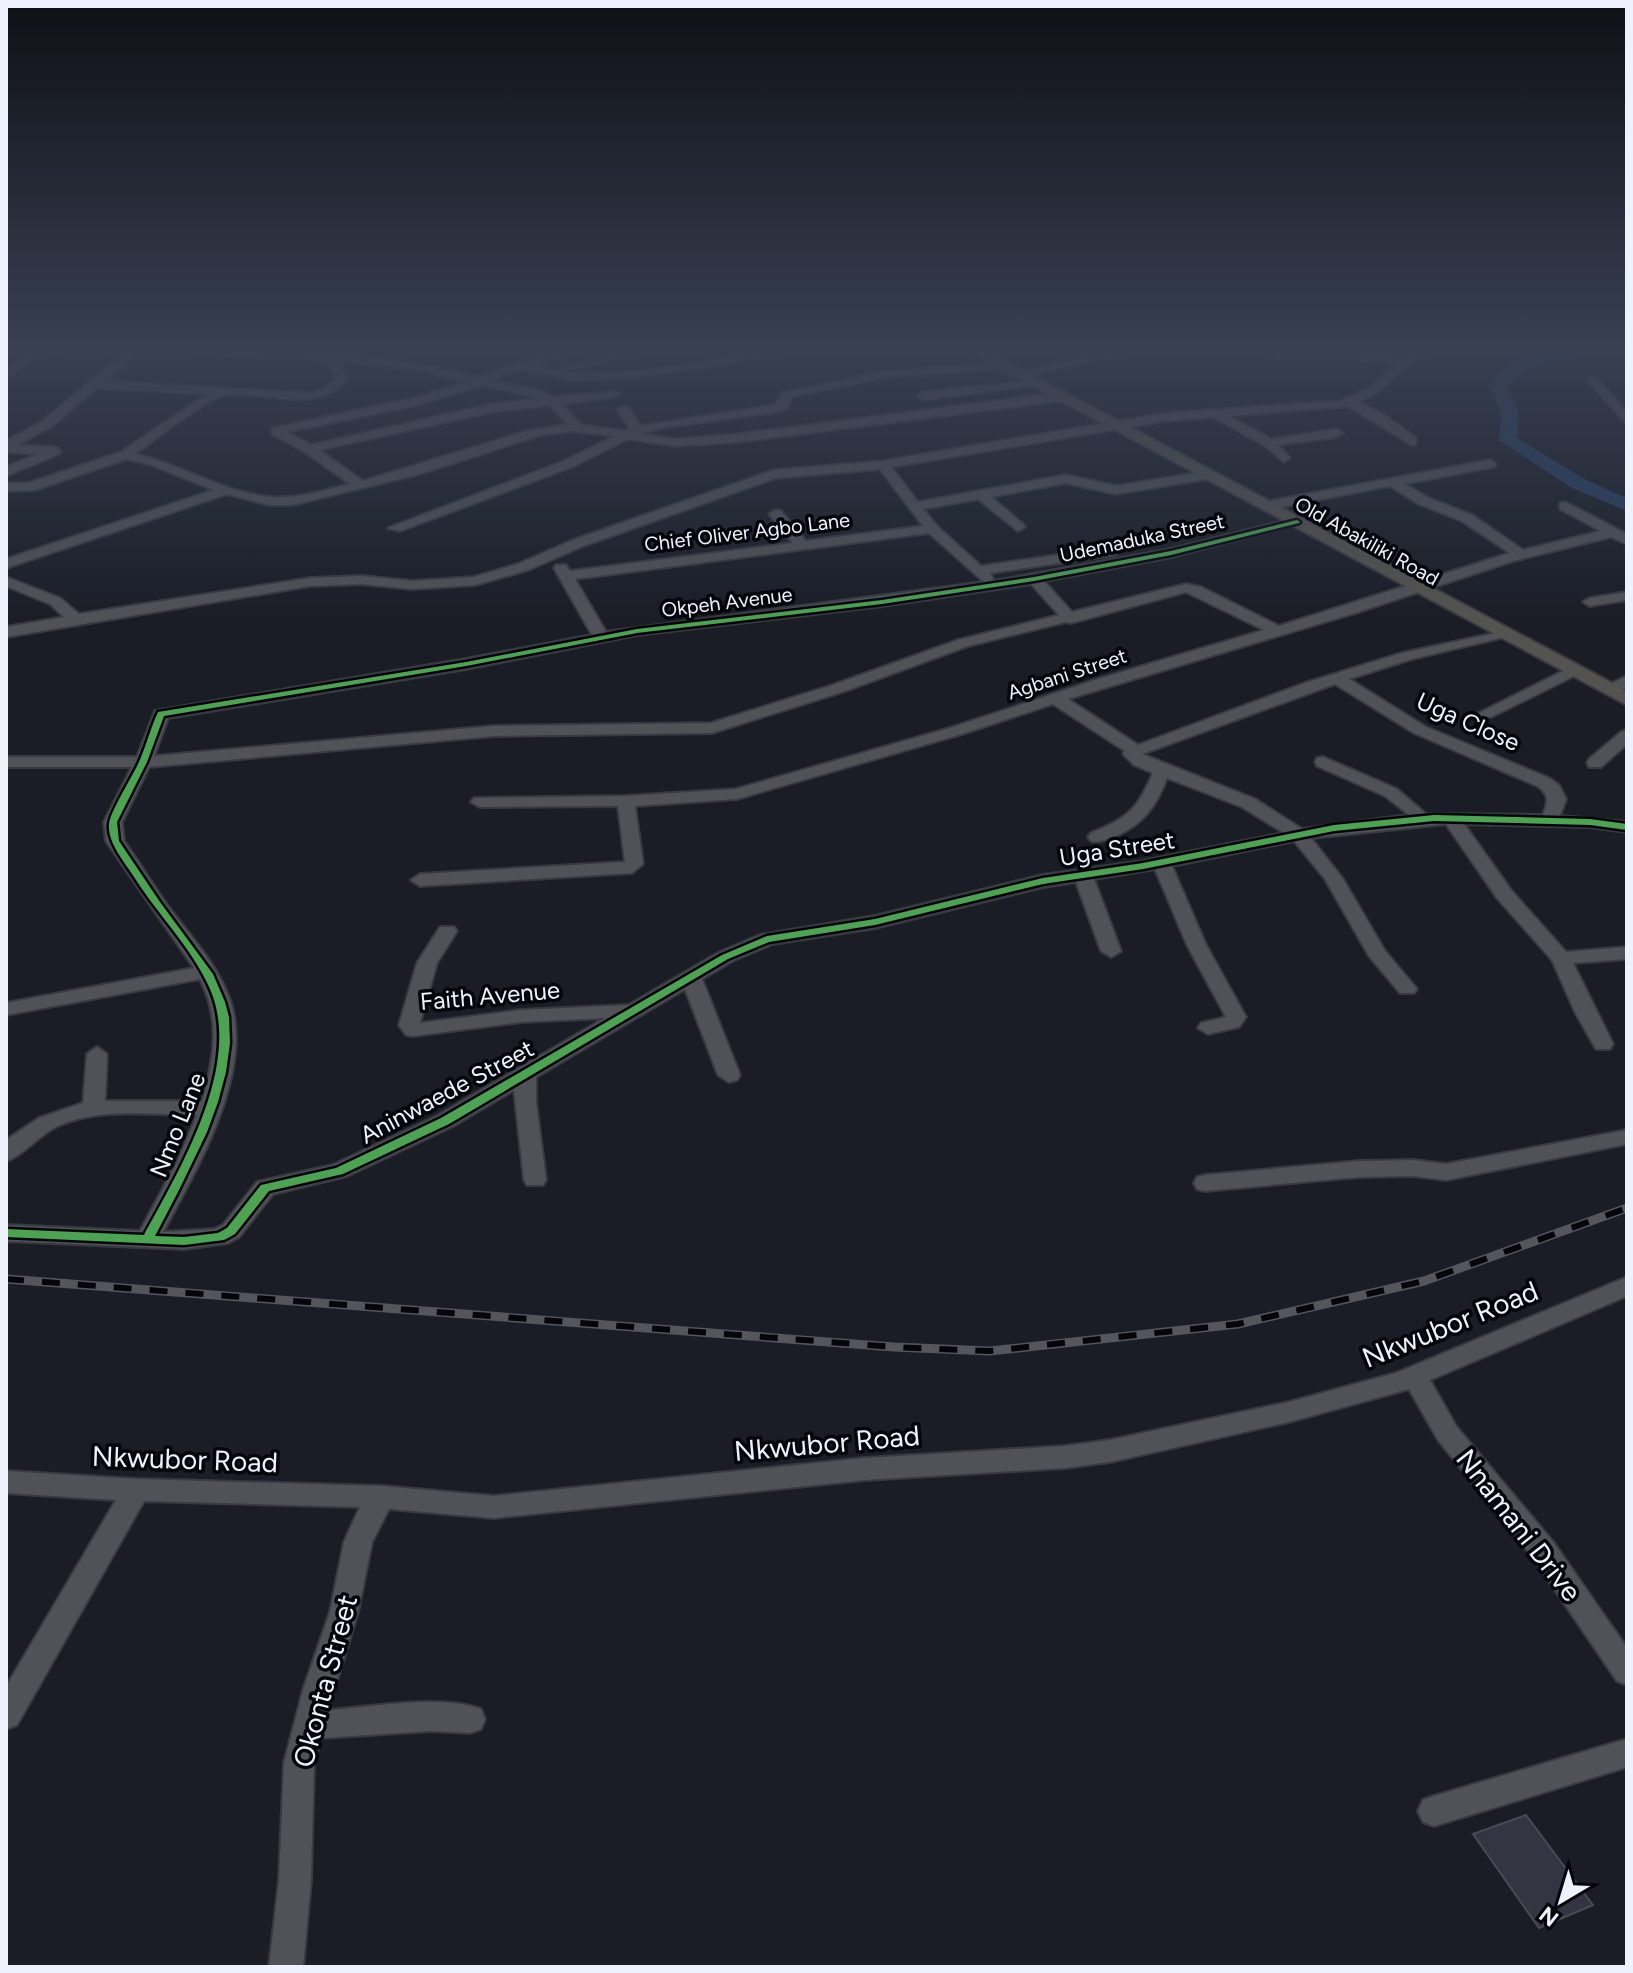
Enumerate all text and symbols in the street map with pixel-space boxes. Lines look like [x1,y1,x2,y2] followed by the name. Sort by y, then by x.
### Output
[1291,492,1443,590] street label: Old Abakiliki Road
[643,507,851,557] street label: Chief Oliver Agbo Lane
[1058,509,1226,567] street label: Udemaduka Street
[660,582,794,622] street label: Okpeh Avenue
[1004,643,1130,705] street label: Agbani Street
[1412,686,1524,757] street label: Uga Close
[1057,825,1177,872] street label: Uga Street
[419,975,561,1016] street label: Faith Avenue
[355,1034,539,1150] street label: Aninwaede Street
[143,1068,212,1181] street label: Nmo Lane
[1357,1273,1543,1375] street label: Nkwubor Road
[733,1418,921,1468] street label: Nkwubor Road
[91,1439,279,1479] street label: Nkwubor Road
[1449,1442,1589,1608] street label: Nnamani Drive
[286,1591,364,1771] street label: Okonta Street
[1521,1861,1601,1941] north arrow
[1534,1900,1564,1932] text: N

